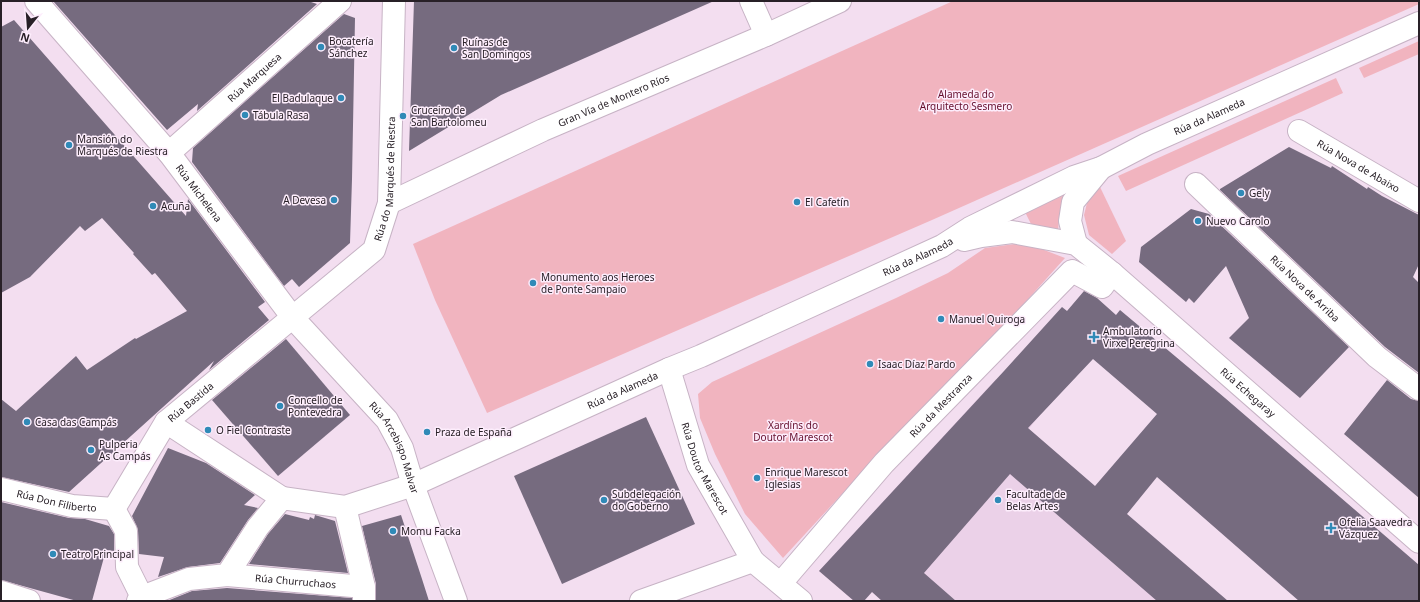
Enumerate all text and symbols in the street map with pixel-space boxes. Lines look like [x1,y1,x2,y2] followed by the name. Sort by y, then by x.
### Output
[8,8,48,48] north arrow
[18,30,31,47] text: N
[329,34,374,60] place label: Bocatería Sánchez
[462,35,531,61] place label: Ruínas de San Domingos
[316,42,326,52] marker: Bocatería Sánchez
[449,43,459,53] marker: Ruínas de San Domingos
[224,50,284,105] street label: Rúa Marquesa
[556,70,671,130] street label: Gran Vía de Montero Ríos
[920,87,1012,113] park label: Alameda do Arquitecto Sesmero
[272,91,333,105] place label: El Badulaque
[336,93,346,103] marker: El Badulaque
[1171,94,1247,138] street label: Rúa da Alameda
[411,103,487,129] place label: Cruceiro de San Bartolomeu
[253,108,309,122] place label: Tábula Rasa
[240,110,250,120] marker: Tábula Rasa
[398,111,408,121] marker: Cruceiro de San Bartolomeu
[370,116,398,243] street label: Rúa do Marqués de Riestra
[77,132,168,158] place label: Mansión do Marqués de Riestra
[1315,136,1403,195] street label: Rúa Nova de Abaixo
[64,140,74,150] marker: Mansión do Marqués de Riestra
[173,161,225,225] street label: Rúa Michelena
[1249,186,1271,200] place label: Gely
[1236,188,1246,198] marker: Gely
[283,193,326,207] place label: A Devesa
[329,195,339,205] marker: A Devesa
[805,195,849,209] place label: El Cafetín
[792,197,802,207] marker: El Cafetín
[161,199,190,213] place label: Acuña
[148,201,158,211] marker: Acuña
[1206,214,1270,228] place label: Nuevo Carolo
[1193,216,1203,226] marker: Nuevo Carolo
[880,234,956,279] street label: Rúa da Alameda
[1267,252,1343,325] street label: Rúa Nova de Arriba
[541,270,655,296] place label: Monumento aos Heroes de Ponte Sampaio
[528,278,538,288] marker: Monumento aos Heroes de Ponte Sampaio
[949,312,1025,326] place label: Manuel Quiroga
[936,314,946,324] marker: Manuel Quiroga
[1103,324,1175,350] place label: Ambulatorio Virxe Peregrina
[1088,331,1100,343] marker: Ambulatorio Virxe Peregrina
[878,357,955,371] place label: Isaac Díaz Pardo
[865,359,875,369] marker: Isaac Díaz Pardo
[1217,364,1279,421] street label: Rúa Echegaray
[585,368,660,412] street label: Rúa da Alameda
[906,370,975,440] street label: Rúa da Mestranza
[165,379,216,425] street label: Rúa Bastida
[288,393,343,419] place label: Concello de Pontevedra
[366,398,423,495] street label: Rúa Arcebispo Malvar
[275,401,285,411] marker: Concello de Pontevedra
[35,415,117,429] place label: Casa das Campás
[22,417,32,427] marker: Casa das Campás
[753,418,833,444] park label: Xardíns do Doutor Marescot
[678,420,732,517] street label: Rúa Doutor Marescot
[216,423,291,437] place label: O Fiel Contraste
[203,425,213,435] marker: O Fiel Contraste
[435,425,512,439] place label: Praza de España
[422,427,432,437] marker: Praza de España
[99,437,151,463] place label: Pulperia As Campás
[86,445,96,455] marker: Pulperia As Campás
[765,465,848,491] place label: Enrique Marescot Iglesias
[752,473,762,483] marker: Enrique Marescot Iglesias
[15,486,97,515] street label: Rúa Don Filiberto
[612,487,681,513] place label: Subdelegación do Goberno
[1006,487,1066,513] place label: Facultade de Belas Artes
[599,495,609,505] marker: Subdelegación do Goberno
[993,495,1003,505] marker: Facultade de Belas Artes
[1339,515,1412,541] place label: Ofelia Saavedra Vázquez
[1326,523,1336,533] marker: Ofelia Saavedra Vázquez
[401,524,461,538] place label: Momu Facka
[388,526,398,536] marker: Momu Facka
[61,547,134,561] place label: Teatro Principal
[48,549,58,559] marker: Teatro Principal
[255,570,337,592] street label: Rúa Churruchaos

